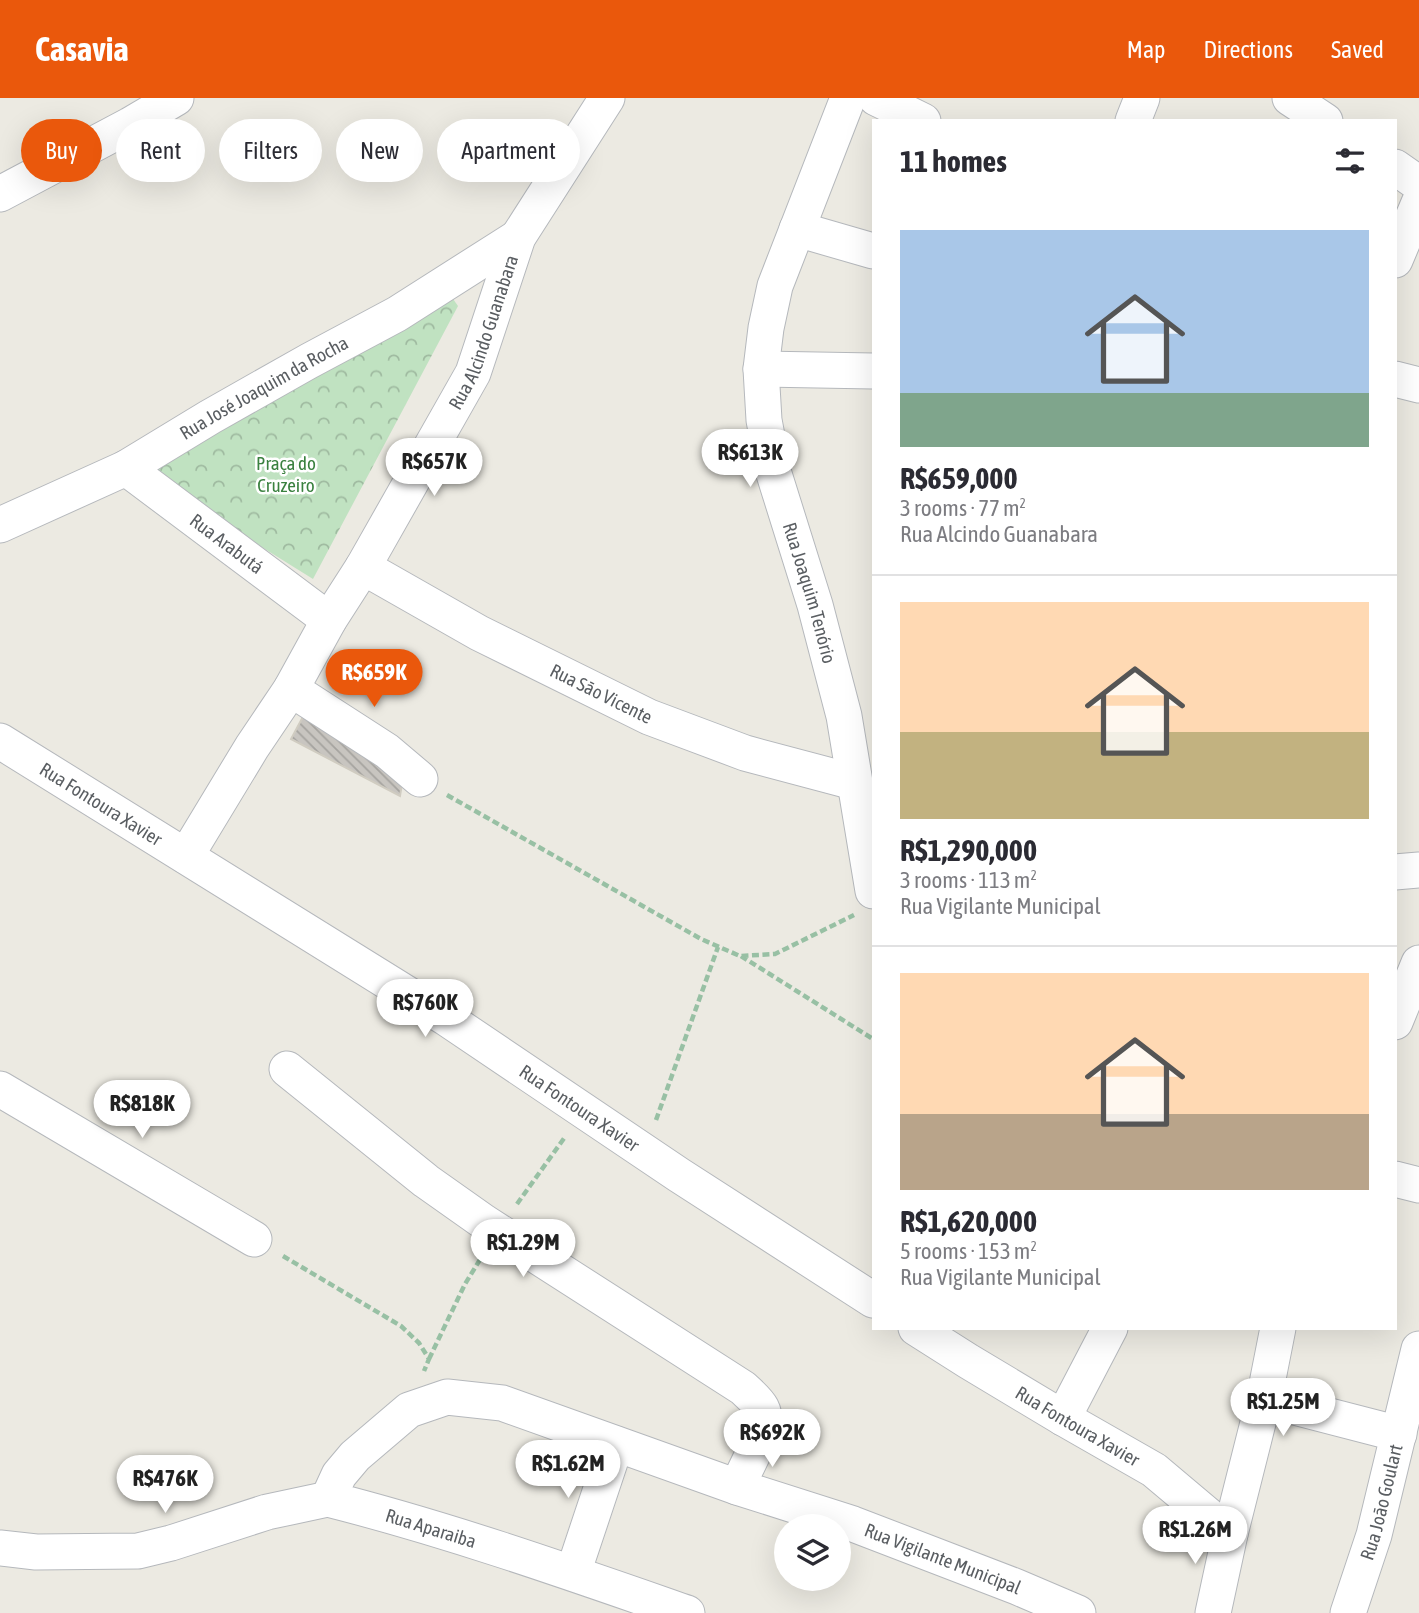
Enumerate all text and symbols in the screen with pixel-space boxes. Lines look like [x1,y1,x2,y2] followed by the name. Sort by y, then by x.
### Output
[35,30,129,68] text: Casavia
[1127,36,1165,63] text: Map
[1203,36,1293,63] text: Directions
[1331,36,1384,63] text: Saved
[21,119,102,182] chip: Buy
[116,119,205,182] chip: Rent
[219,119,322,182] chip: Filters
[336,119,423,182] chip: New
[437,119,580,182] chip: Apartment
[1331,142,1369,180] icon: filters
[900,144,1007,178] text: 11 homes
[444,252,522,413] street label: Rua Alcindo Guanabara
[1072,276,1198,402] icon: home
[176,331,352,444] street label: Rua José Joaquim da Rocha
[693,430,807,489] pin: R$613K
[377,438,491,498] pin: R$657K
[718,439,782,465] text: R$613K
[402,448,466,474] text: R$657K
[256,452,316,496] park label: Praça do Cruzeiro
[900,461,1018,495] text: R$659,000
[900,495,1026,521] text: 3 rooms · 77 m²
[186,509,268,578] street label: Rua Arabutá
[779,520,841,666] street label: Rua Joaquim Tenório
[900,521,1098,547] text: Rua Alcindo Guanabara
[1072,648,1198,774] icon: home
[317,650,431,709] pin: R$659K
[342,659,406,685] text: R$659K
[547,659,656,728] street label: Rua Sāo Vicente
[36,758,167,850] street label: Rua Fontoura Xavier
[900,833,1037,867] text: R$1,290,000
[900,867,1037,893] text: 3 rooms · 113 m²
[900,893,1101,919] text: Rua Vigilante Municipal
[368,979,482,1039] pin: R$760K
[393,989,457,1015] text: R$760K
[1072,1019,1198,1145] icon: home
[515,1060,644,1156] street label: Rua Fontoura Xavier
[85,1080,199,1140] pin: R$818K
[110,1090,174,1116] text: R$818K
[900,1204,1037,1238] text: R$1,620,000
[458,1220,588,1279] pin: R$1.29M
[486,1229,560,1255] text: R$1.29M
[900,1238,1037,1264] text: 5 rooms · 153 m²
[900,1264,1101,1290] text: Rua Vigilante Municipal
[1218,1378,1348,1438] pin: R$1.25M
[1012,1381,1144,1471] street label: Rua Fontoura Xavier
[1246,1388,1320,1414] text: R$1.25M
[715,1410,829,1469] pin: R$692K
[740,1419,804,1445] text: R$692K
[503,1440,633,1500] pin: R$1.62M
[1355,1442,1407,1563] street label: Rua Joāo Goulart
[531,1450,605,1476] text: R$1.62M
[108,1456,222,1515] pin: R$476K
[133,1465,197,1491] text: R$476K
[383,1504,479,1552] street label: Rua Aparaiba
[1130,1506,1260,1566] pin: R$1.26M
[774,1514,851,1591] map controls
[774,1514,851,1591] button: layers
[1158,1516,1232,1542] text: R$1.26M
[861,1518,1025,1598] street label: Rua Vigilante Municipal

